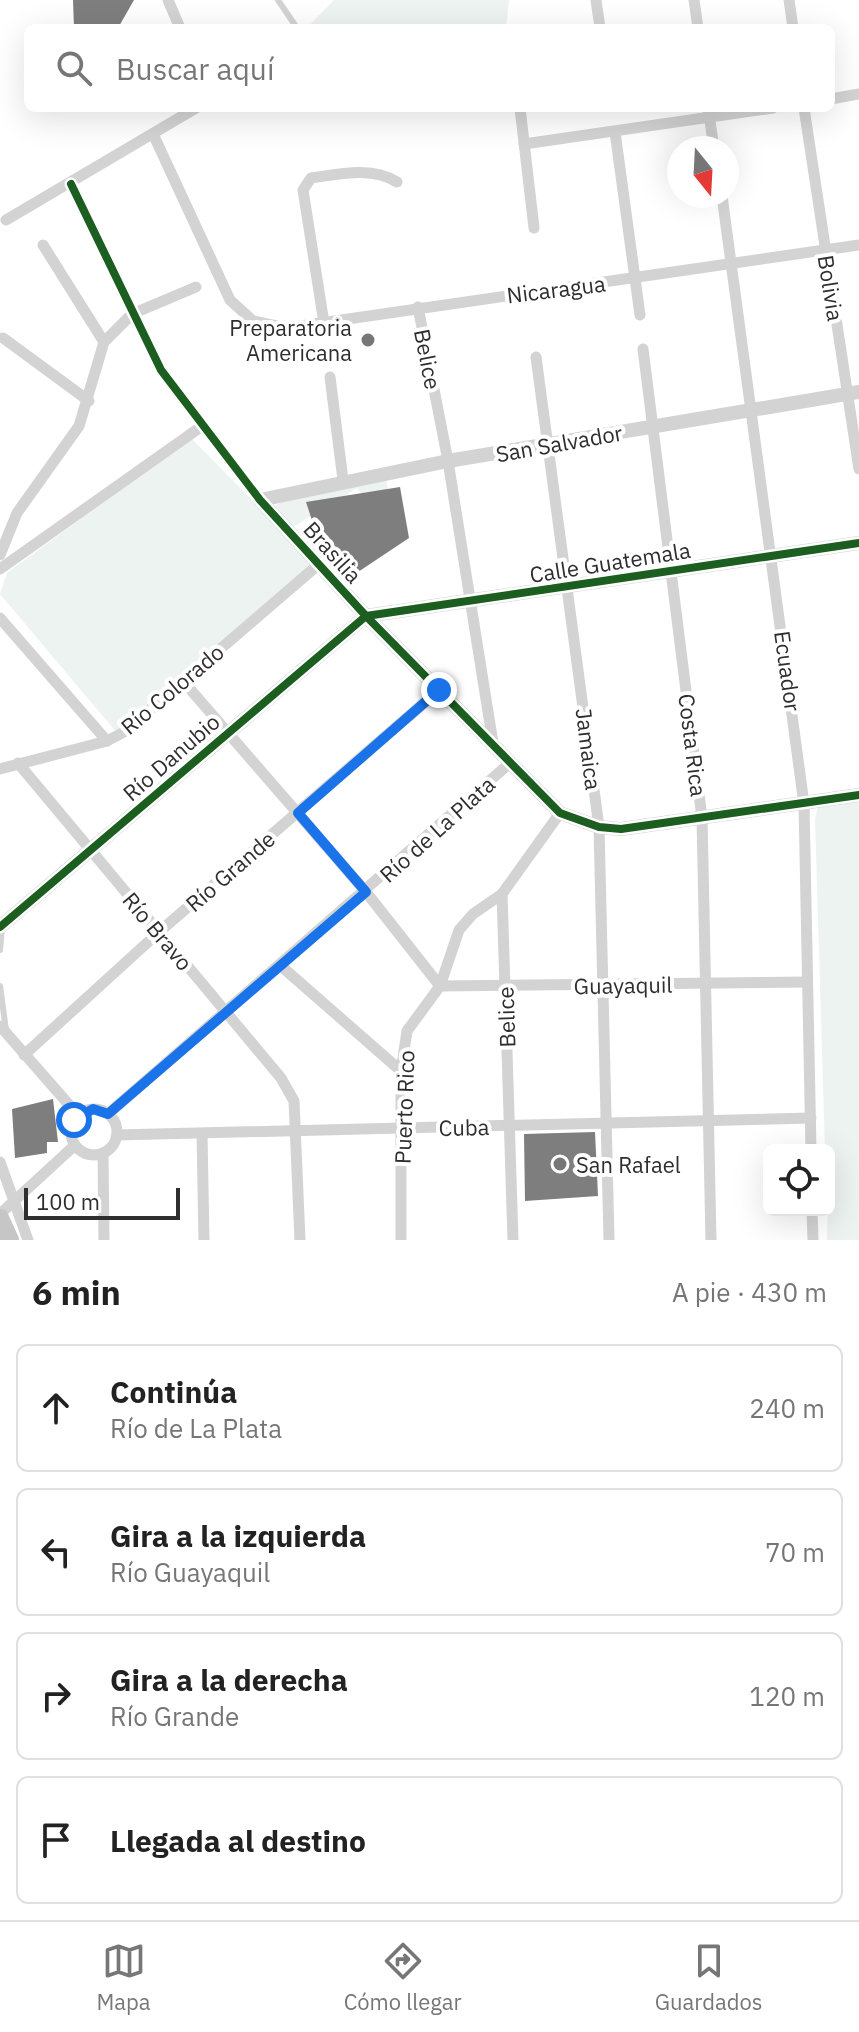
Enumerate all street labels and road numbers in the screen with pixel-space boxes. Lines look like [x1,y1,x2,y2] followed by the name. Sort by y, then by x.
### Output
[811,253,851,323] street label: Bolivia
[505,269,607,309] street label: Nicaragua
[408,326,448,392] street label: Belice
[493,418,625,468] street label: San Salvador
[298,515,369,589] street label: Brasilia
[527,535,693,589] street label: Calle Guatemala
[768,629,808,713] street label: Ecuador
[114,637,230,741] street label: Río Colorado
[672,692,714,798] street label: Costa Rica
[570,706,608,792] street label: Jamaica
[117,707,225,807] street label: Río Danubio
[373,769,501,888] street label: Río de La Plata
[179,824,281,918] street label: Río Grande
[117,886,199,976] street label: Río Bravo
[573,970,673,1000] street label: Guayaquil
[490,986,522,1048] street label: Belice
[388,1049,420,1165] street label: Puerto Rico
[438,1112,490,1142] street label: Cuba

